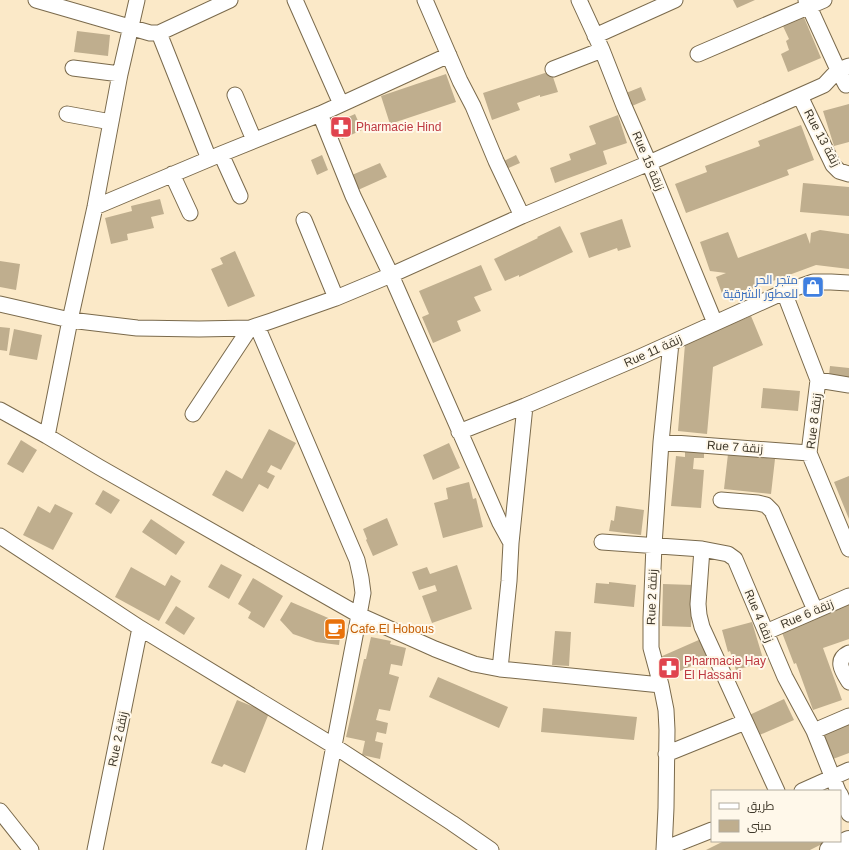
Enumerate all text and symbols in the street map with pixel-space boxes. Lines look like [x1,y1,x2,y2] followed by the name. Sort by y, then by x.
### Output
[801,107,843,169] street label: Rue 13 زنقة
[328,114,354,140] pharmacy icon: Pharmacie Hind
[356,120,441,134] place label: Pharmacie Hind
[629,129,667,193] street label: Rue 15 زنقة
[723,273,798,301] place label: متجر الحر للعطور الشرقية
[800,274,826,300] shop icon: متجر الحر للعطور الشرقية
[622,332,684,370] street label: Rue 11 زنقة
[804,392,824,450] street label: Rue 8 زنقة
[706,438,764,456] street label: Rue 7 زنقة
[644,569,660,625] street label: Rue 2 زنقة
[742,587,776,645] street label: Rue 4 زنقة
[778,597,836,631] street label: Rue 6 زنقة
[322,616,348,642] cafe icon: Cafe El Hobous
[350,622,434,636] place label: Cafe El Hobous
[684,654,766,682] place label: Pharmacie Hay El Hassani
[656,655,682,681] pharmacy icon: Pharmacie Hay El Hassani
[105,710,131,768] street label: Rue 2 زنقة
[711,790,841,842] legend
[747,799,775,813] text: طريق
[747,819,772,833] text: مبنى

